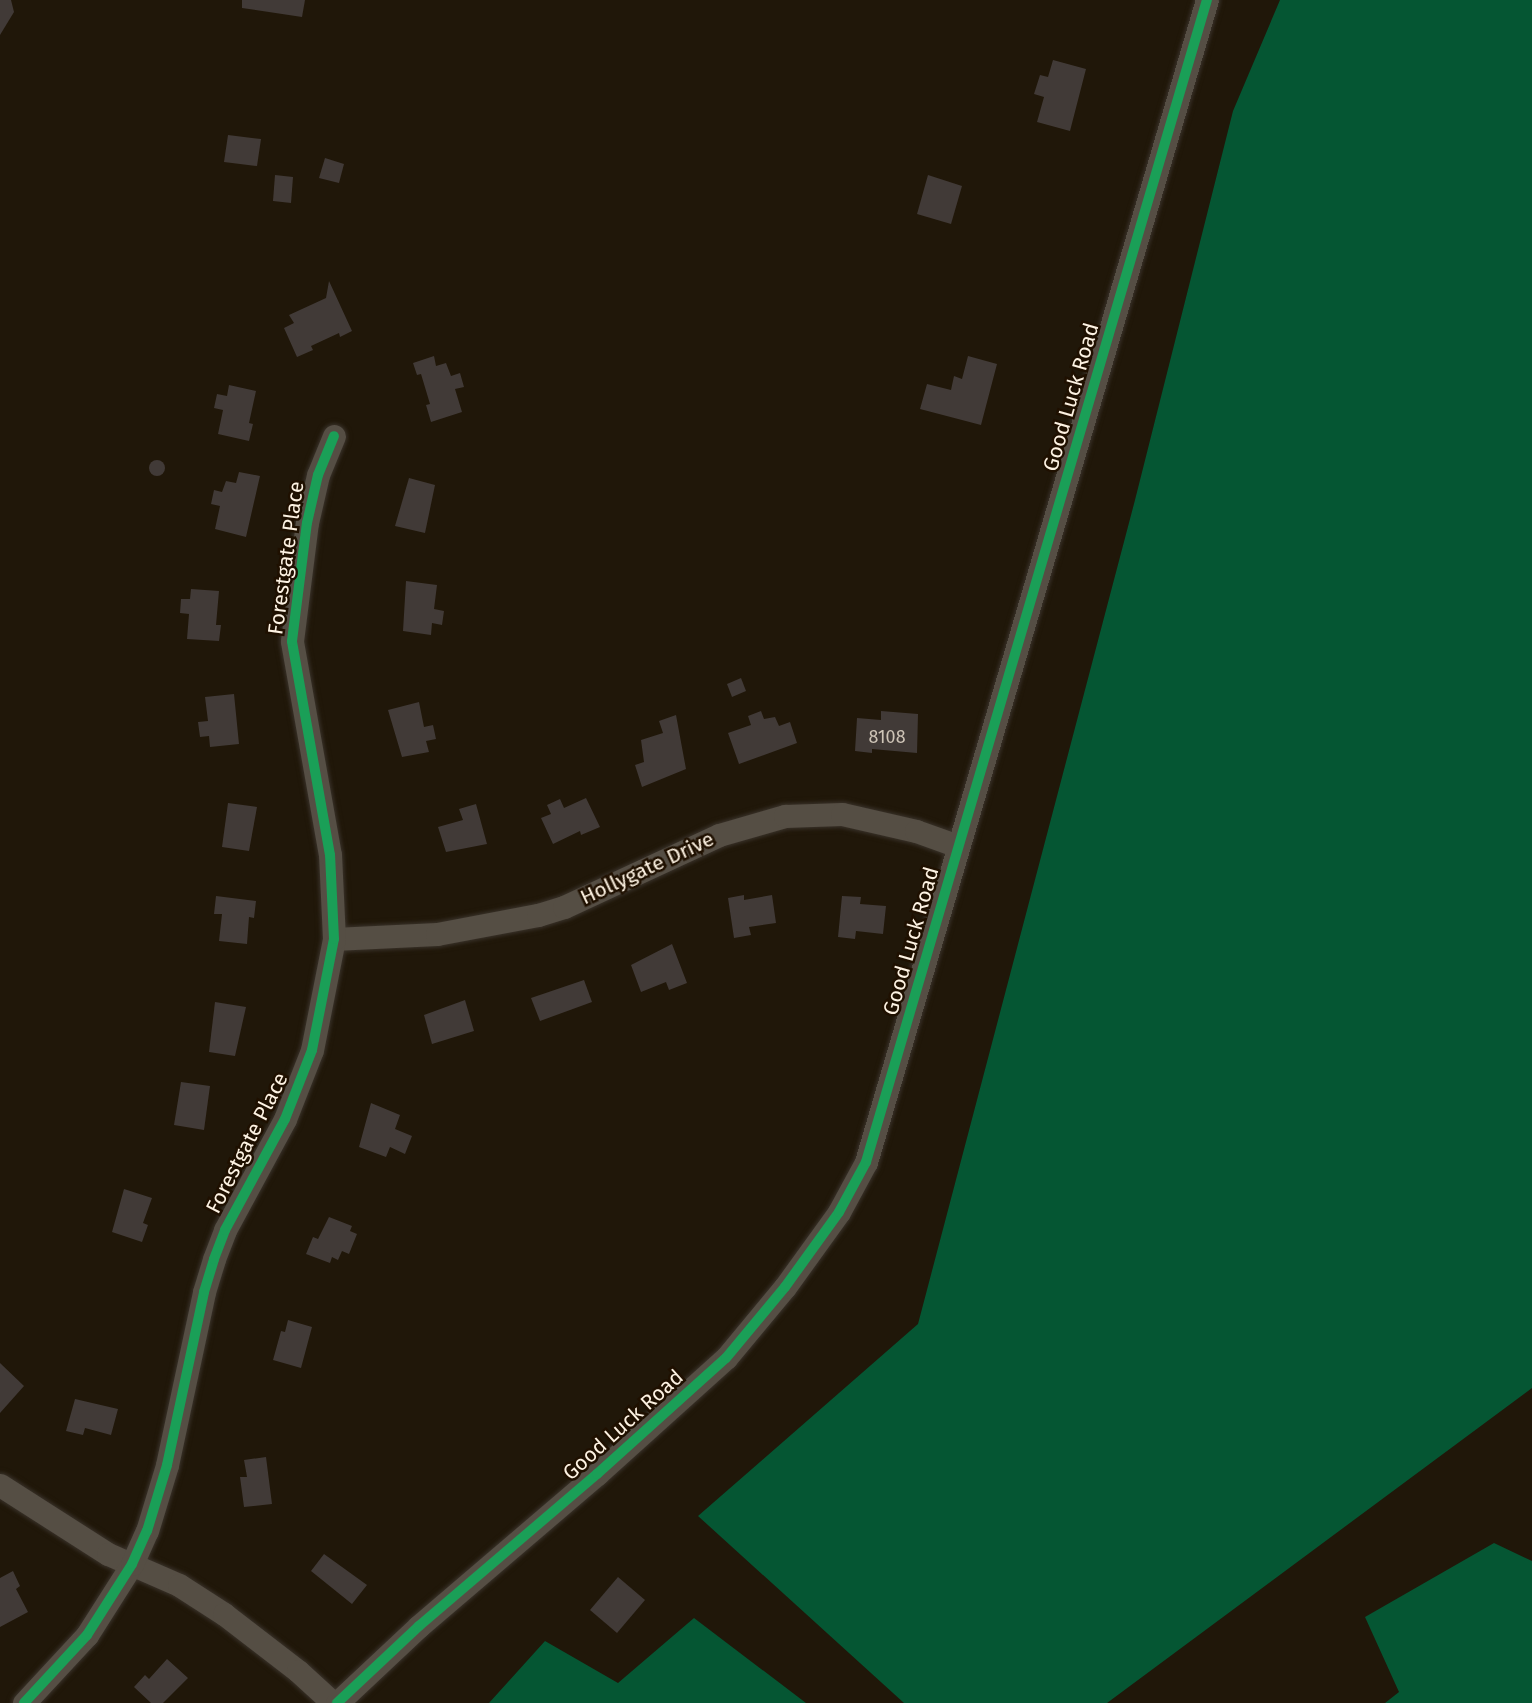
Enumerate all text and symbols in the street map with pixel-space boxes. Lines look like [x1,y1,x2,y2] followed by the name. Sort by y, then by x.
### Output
[1038,320,1104,474] street label: Good Luck Road
[263,480,309,636] street label: Forestgate Place
[868,726,906,748] house number: 8108
[576,826,718,910] street label: Hollygate Drive
[878,864,944,1018] street label: Good Luck Road
[201,1068,293,1218] street label: Forestgate Place
[558,1364,688,1486] street label: Good Luck Road

